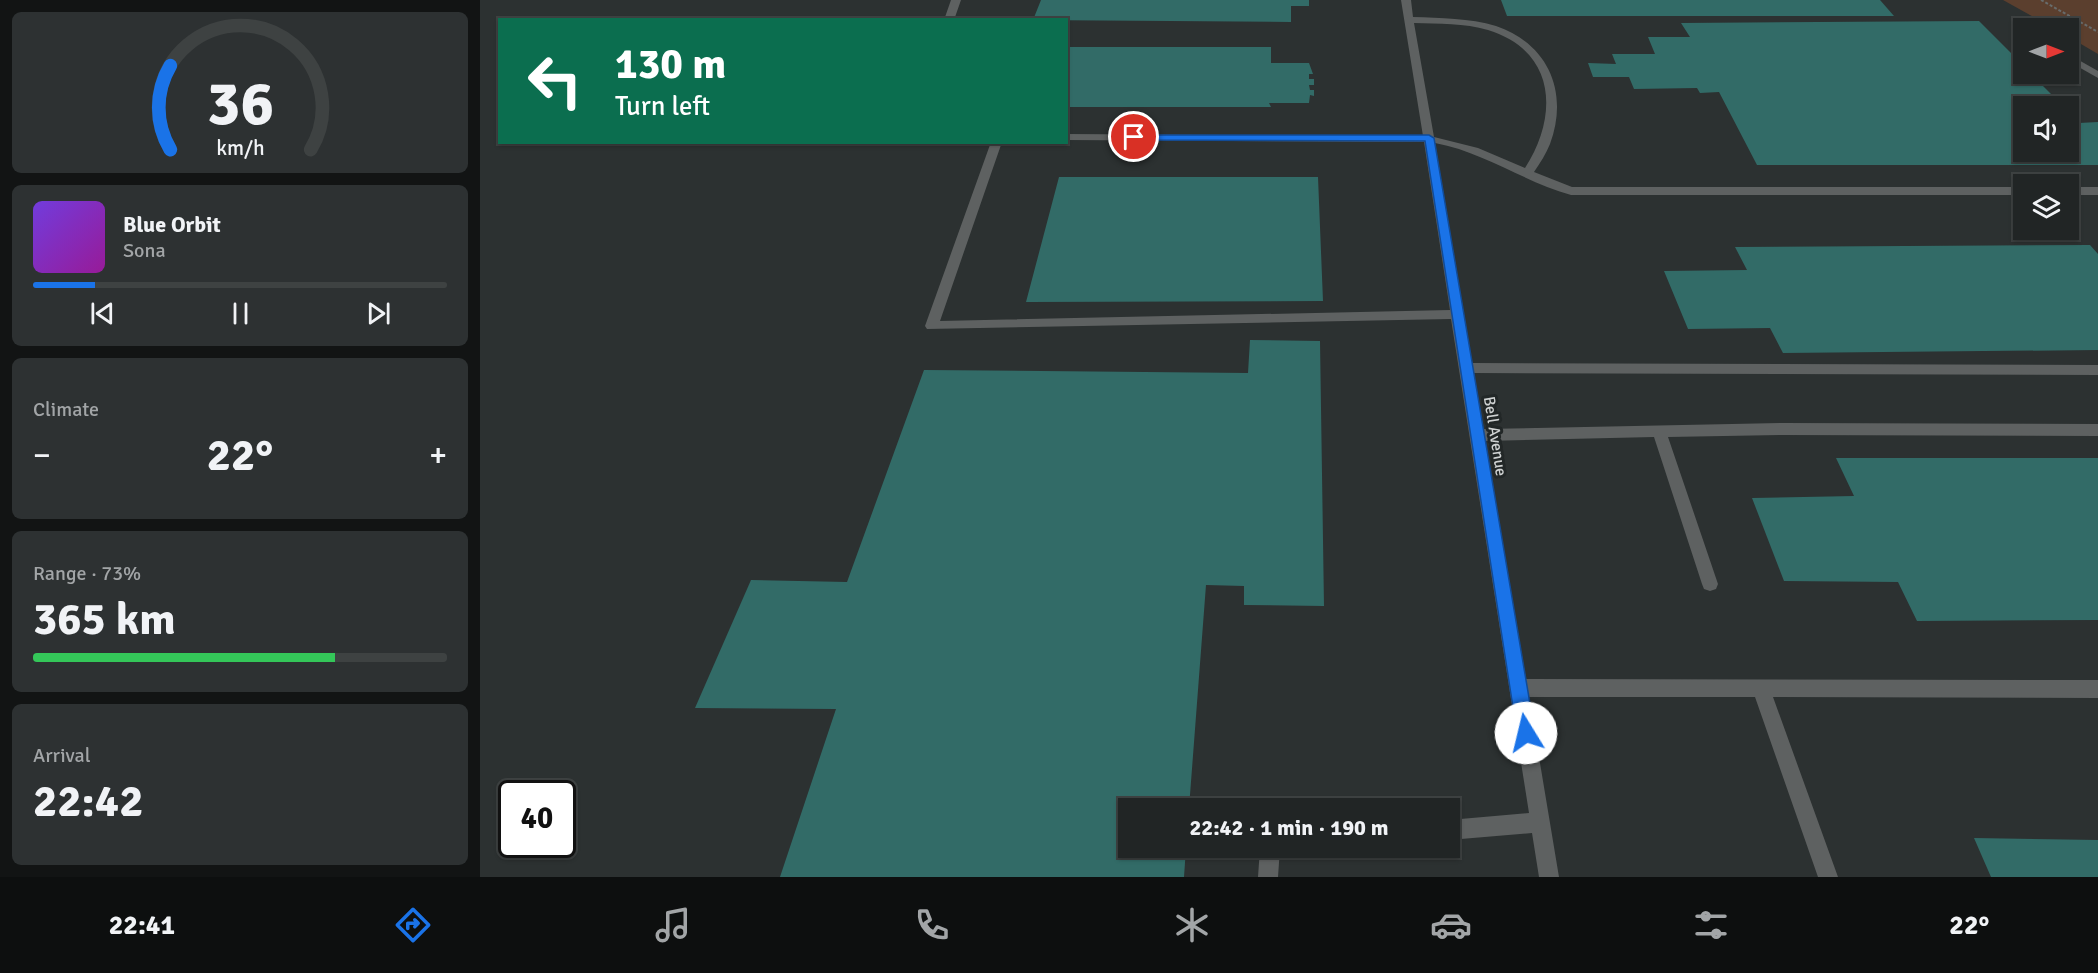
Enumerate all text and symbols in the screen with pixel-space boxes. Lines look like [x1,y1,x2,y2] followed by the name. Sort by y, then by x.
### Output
[2013,18,2079,84] north arrow
[2013,18,2079,240] map controls
[615,39,726,90] text: 130 m
[516,42,594,120] icon: left
[206,65,274,142] text: 36
[615,90,710,123] text: Turn left
[2013,96,2079,162] button: sound
[1108,111,1159,162] pin
[1117,120,1150,153] icon: arrive
[216,135,264,161] text: km/h
[2013,174,2079,240] button: layers
[123,211,221,238] text: Blue Orbit
[123,238,166,263] text: Sona
[86,297,119,330] icon: previous
[224,297,257,330] icon: pause
[362,297,395,330] icon: next
[1479,395,1511,477] street label: Bell Avenue
[33,397,99,422] text: Climate
[207,428,273,483] text: 22°
[33,435,51,476] text: −
[429,435,447,476] text: +
[33,561,141,586] text: Range · 73%
[33,592,176,647] text: 365 km
[1494,701,1558,765] position arrow
[33,743,91,768] text: Arrival
[33,774,143,829] text: 22:42
[498,780,576,858] speed limit sign: 40
[1189,814,1389,841] text: 22:42 · 1 min · 190 m
[392,904,434,946] icon: directions
[652,904,694,946] icon: music
[911,904,953,946] icon: phone
[1171,904,1213,946] icon: climate
[1430,904,1472,946] icon: car
[1690,904,1732,946] icon: filters
[109,909,175,942] text: 22:41
[1949,909,1989,942] text: 22°

